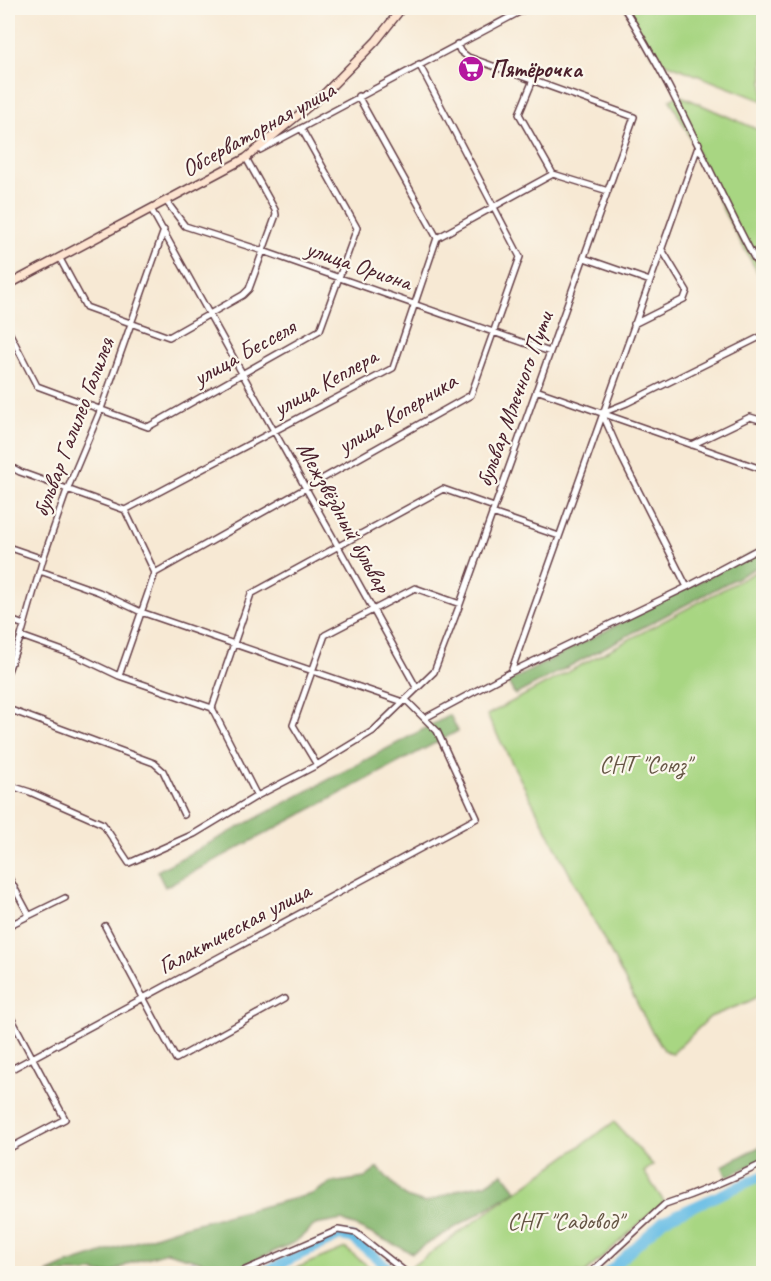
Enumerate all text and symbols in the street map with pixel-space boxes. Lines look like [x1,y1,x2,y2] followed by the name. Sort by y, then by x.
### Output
[456,54,486,84] supermarket icon: Пятёрочка
[490,54,583,84] place label: Пятёрочка
[176,74,341,184] street label: Обсерваторная улица
[300,232,418,298] street label: улица Ориона
[468,305,560,491] street label: бульвар Млечного Пути
[186,311,302,393] street label: улица Бесселя
[25,332,121,521] street label: бульвар Галилео Галилея
[266,340,384,424] street label: улица Кеплера
[330,365,463,461] street label: улица Коперника
[289,436,399,600] street label: Межзвёздный бульвар
[599,749,696,780] park label: СНТ "Союз"
[153,874,317,981] street label: Галактическая улица
[507,1206,628,1236] park label: СНТ "Садовод"

